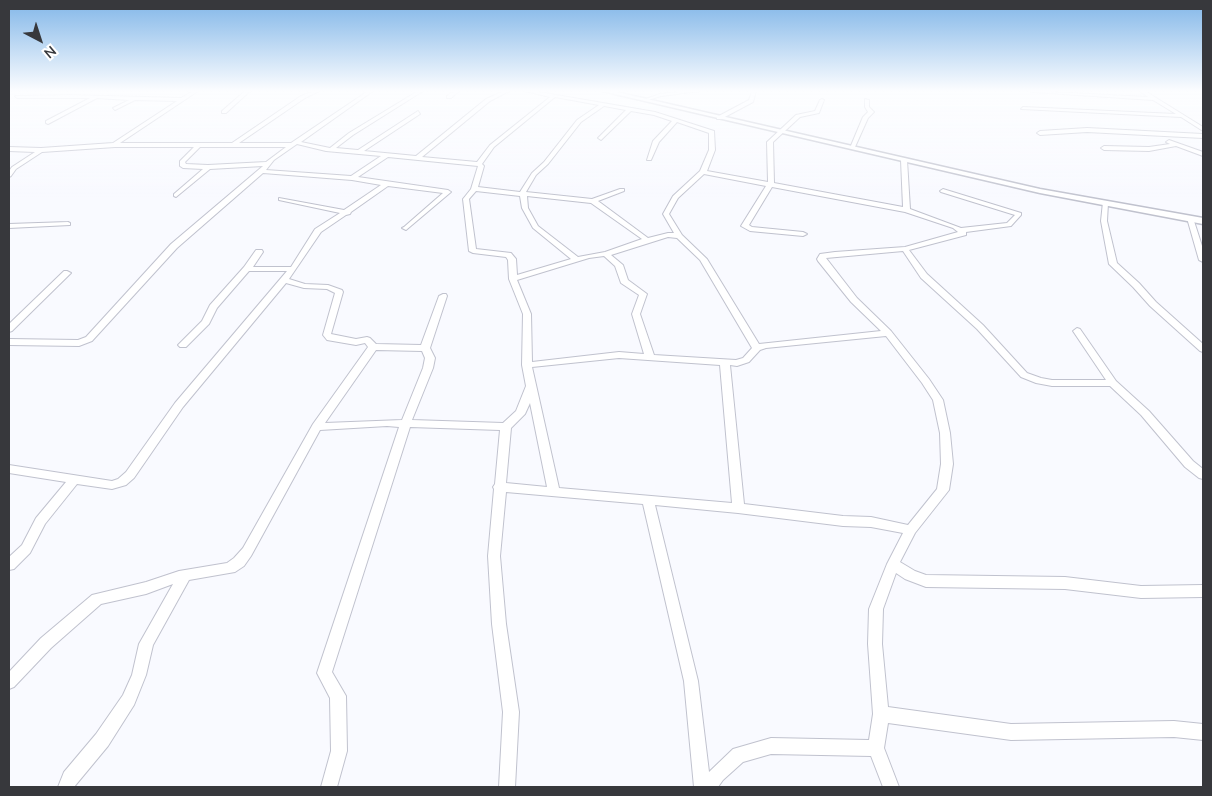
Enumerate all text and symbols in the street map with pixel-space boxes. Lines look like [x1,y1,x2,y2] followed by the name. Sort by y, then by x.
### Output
[15,15,65,65] north arrow
[40,41,60,63] text: N

